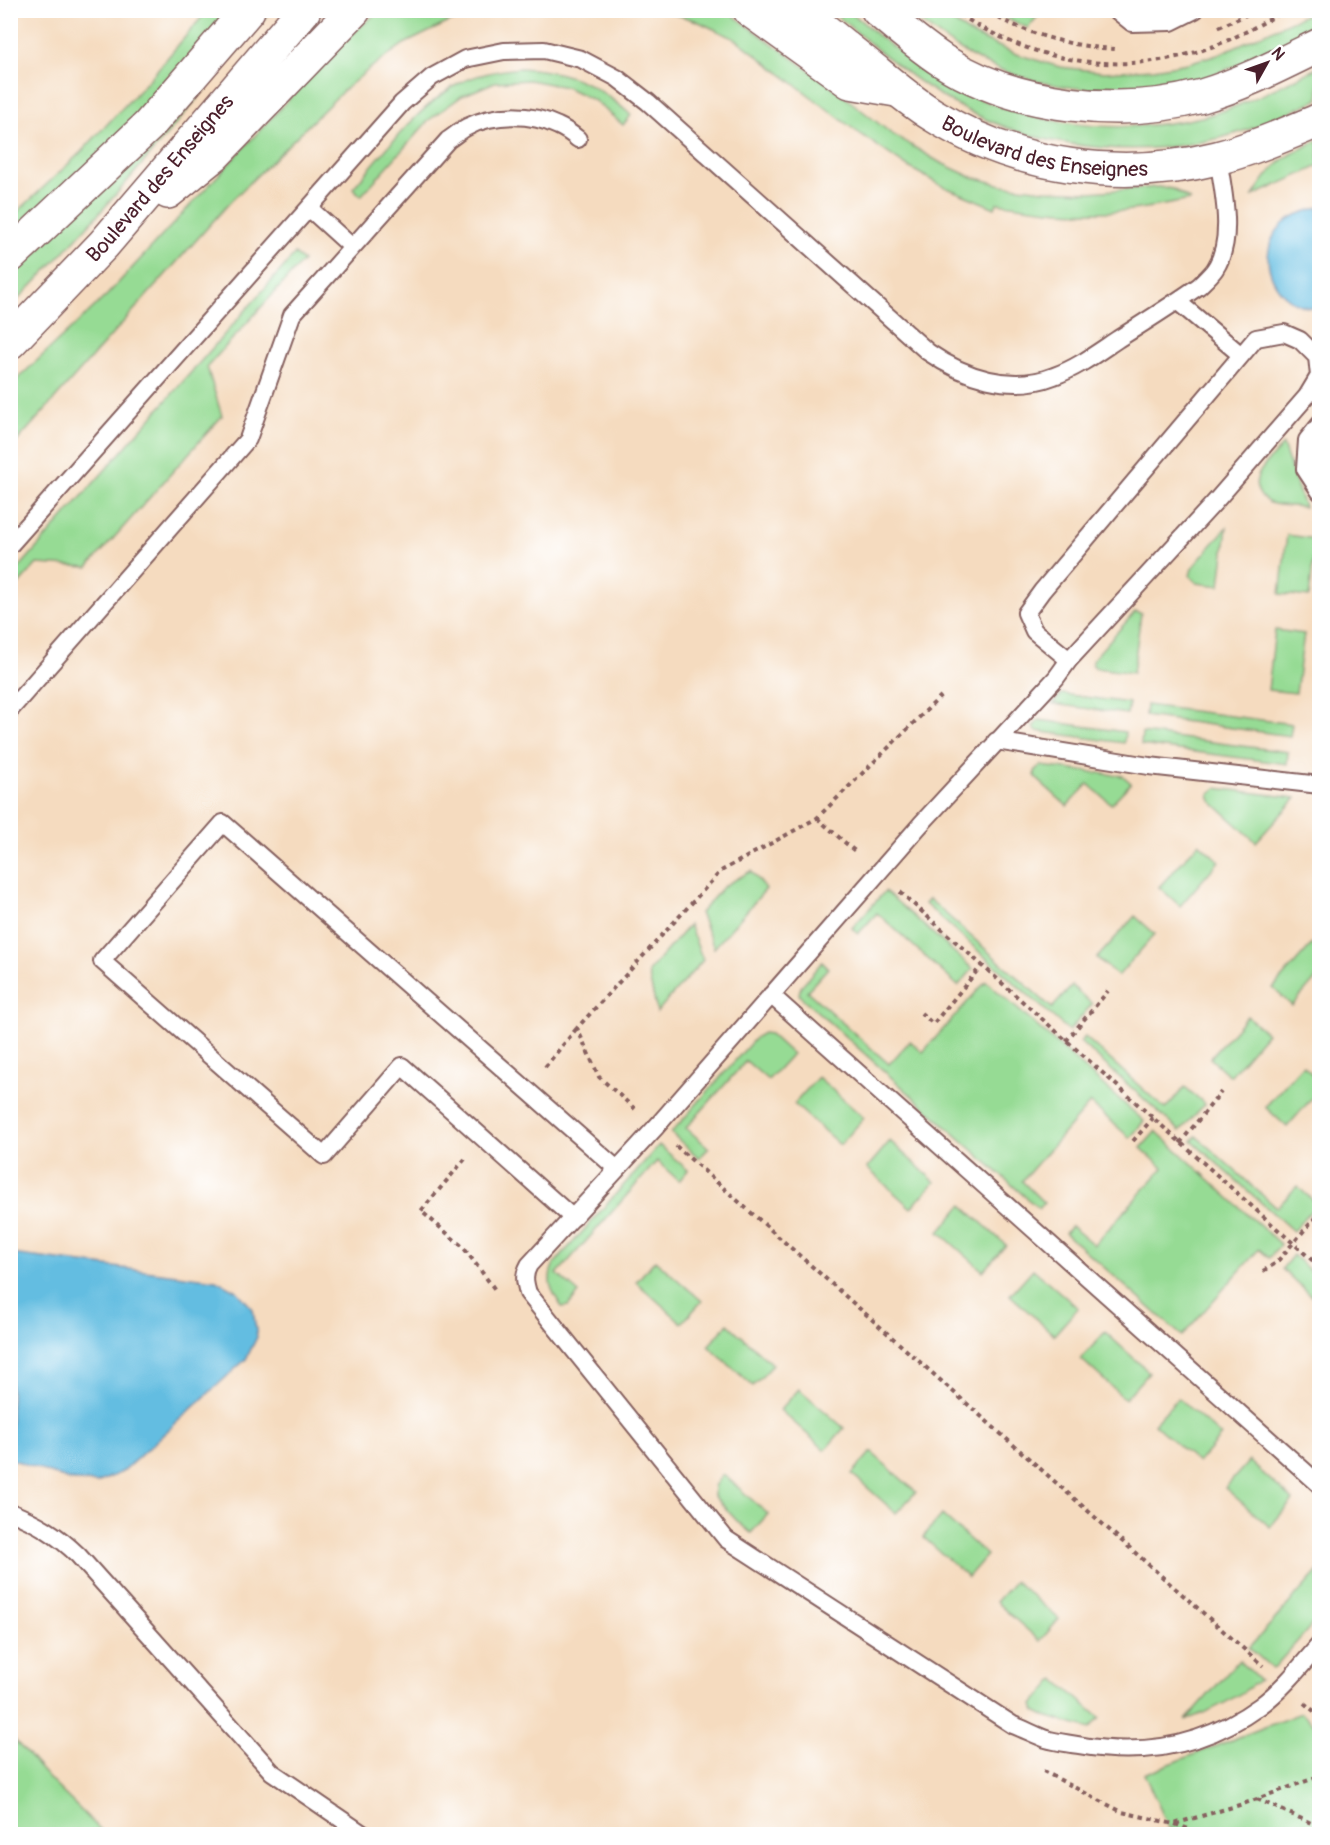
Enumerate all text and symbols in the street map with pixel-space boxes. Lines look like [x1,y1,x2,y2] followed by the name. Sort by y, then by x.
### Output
[1237,33,1297,93] north arrow
[1267,43,1289,65] text: N
[81,89,240,268] street label: Boulevard des Enseignes
[936,110,1149,183] street label: Boulevard des Enseignes

